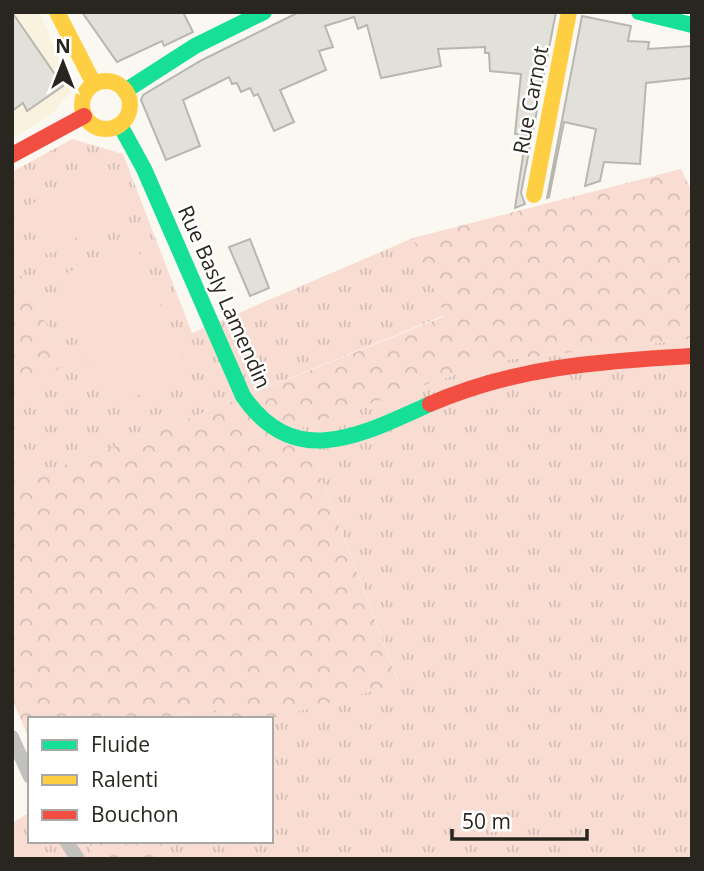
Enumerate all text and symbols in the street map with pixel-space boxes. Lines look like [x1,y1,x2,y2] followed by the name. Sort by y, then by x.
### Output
[28,28,98,98] north arrow
[55,33,71,59] text: N
[506,43,554,156] street label: Rue Carnot
[172,201,278,392] street label: Rue Basly Lamendin
[28,717,273,843] legend
[91,730,150,758] text: Fluide
[91,765,158,793] text: Ralenti
[452,798,587,842] scale bar
[91,800,179,828] text: Bouchon
[462,807,511,835] text: 50 m

